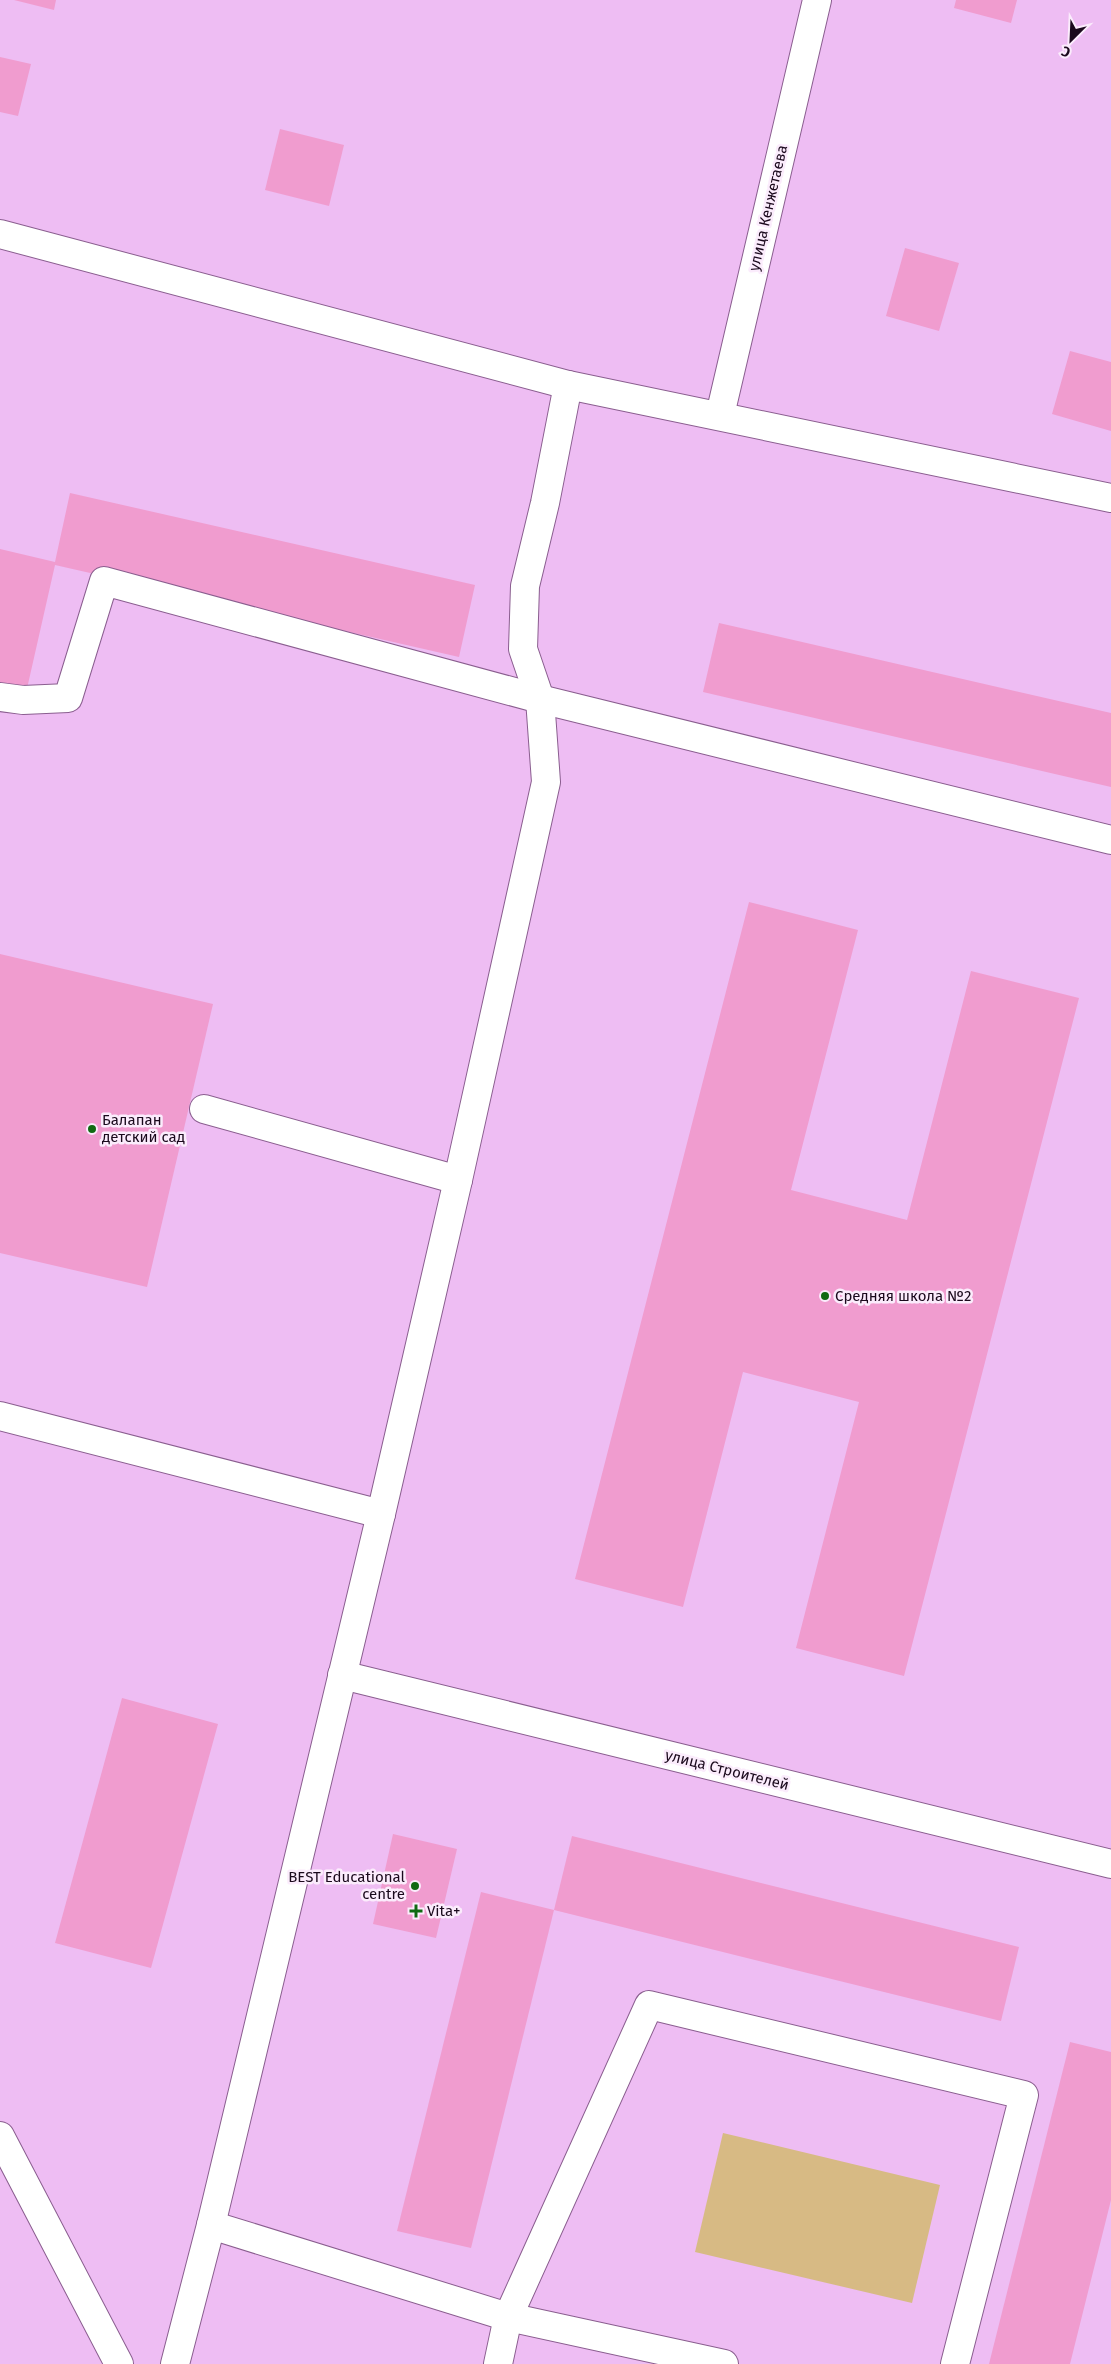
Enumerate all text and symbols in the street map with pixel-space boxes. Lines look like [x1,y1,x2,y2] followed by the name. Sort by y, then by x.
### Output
[1046,15,1096,65] north arrow
[1059,42,1073,61] text: С
[745,143,791,273] street label: улица Кенжетаева
[102,1111,185,1146] place label: Балапан детский сад
[86,1123,98,1135] marker: Балапан детский сад
[835,1287,971,1305] place label: Средняя школа №2
[819,1290,831,1302] marker: Средняя школа №2
[663,1746,791,1794] street label: улица Строителей
[288,1868,406,1903] place label: BEST Educational centre
[409,1880,421,1892] marker: BEST Educational centre
[427,1902,460,1920] place label: Vita+
[409,1904,423,1918] marker: Vita+

